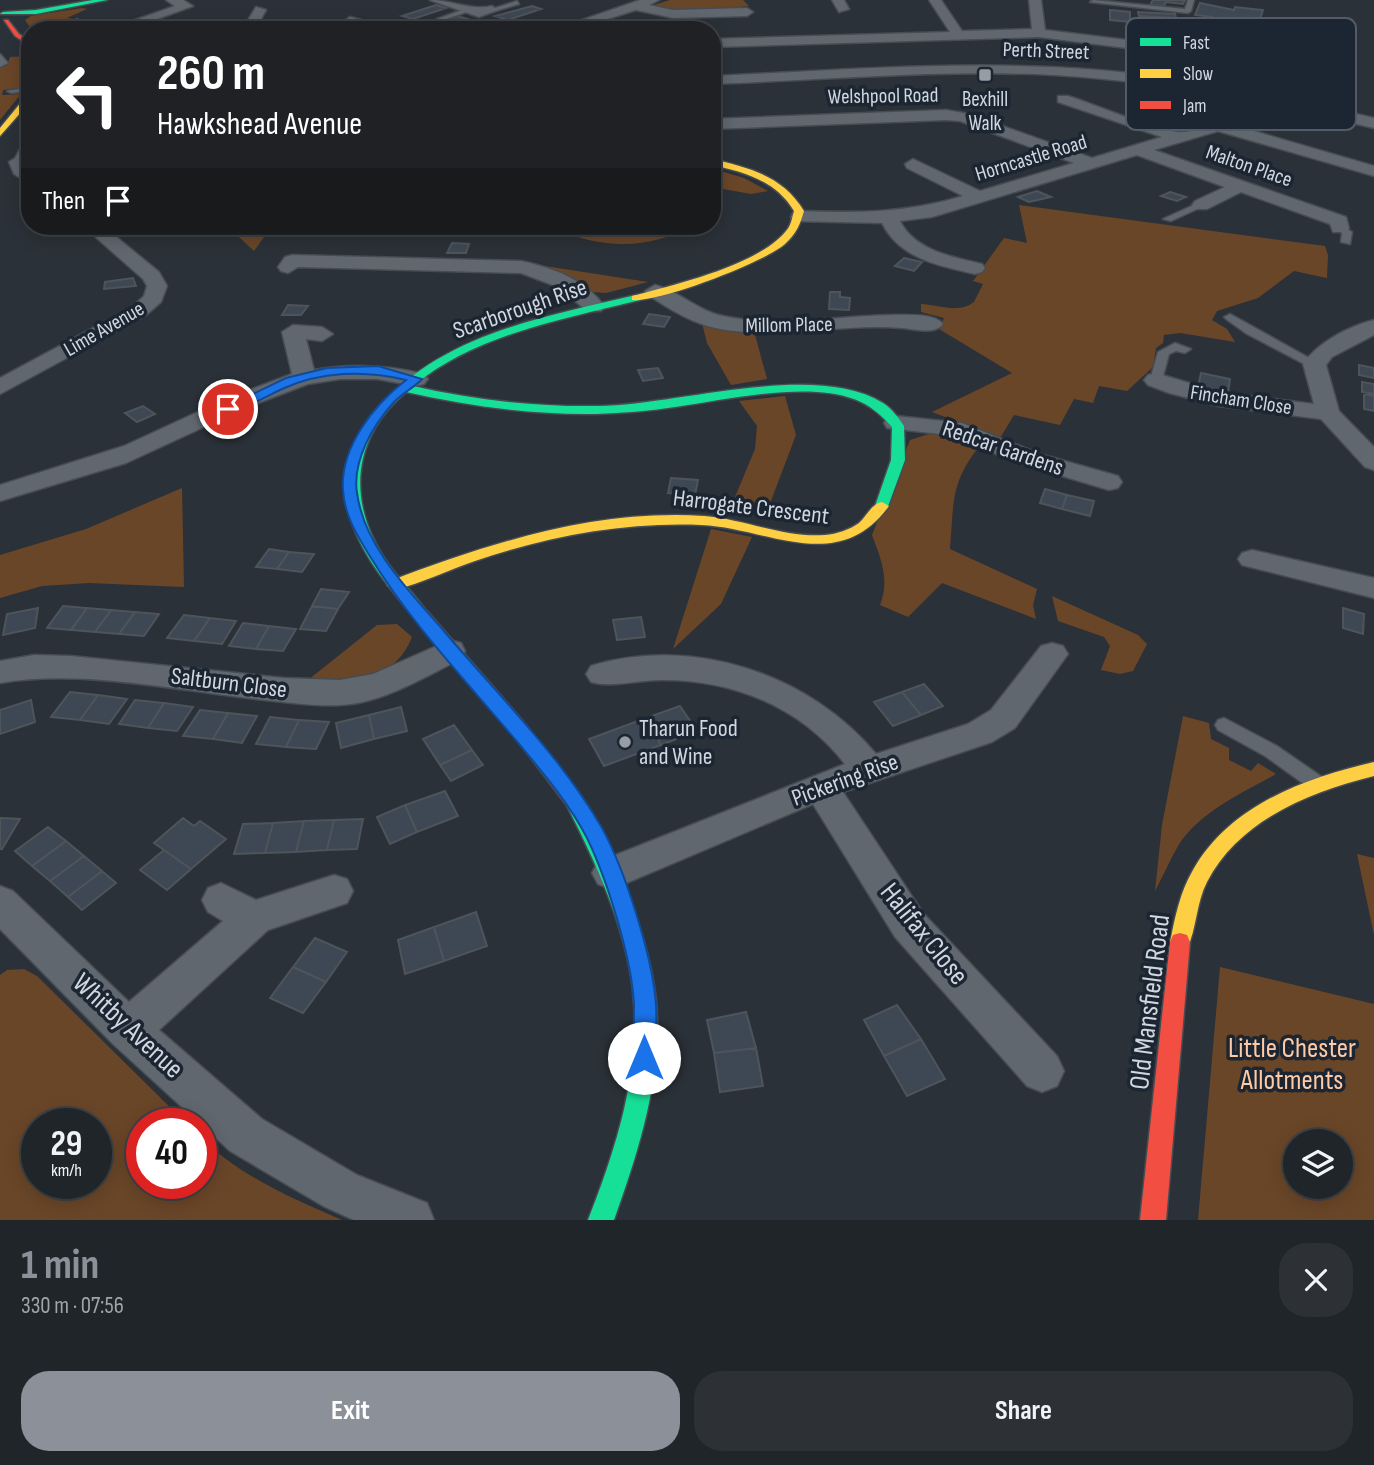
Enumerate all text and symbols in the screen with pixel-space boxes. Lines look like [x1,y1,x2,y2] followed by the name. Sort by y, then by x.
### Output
[1126,18,1356,130] legend
[1183,32,1210,55] text: Fast
[1002,37,1090,65] street label: Perth Street
[157,45,265,104] text: 260 m
[42,49,133,140] icon: left
[1183,63,1213,86] text: Slow
[977,67,993,83] marker: Bexhill Walk
[828,83,938,109] street label: Welshpool Road
[962,87,1008,136] place label: Bexhill Walk
[1182,95,1206,118] text: Jam
[157,105,362,144] text: Hawkshead Avenue
[972,129,1090,187] street label: Horncastle Road
[1203,140,1295,192] street label: Malton Place
[99,182,137,220] icon: arrive
[42,186,85,217] text: Then
[449,273,591,345] street label: Scarborough Rise
[60,296,148,362] street label: Lime Avenue
[745,312,833,338] street label: Millom Place
[198,379,258,439] pin
[1189,380,1293,420] street label: Fincham Close
[209,390,247,428] icon: arrive
[939,414,1067,482] street label: Redcar Gardens
[671,483,831,531] street label: Harrogate Crescent
[169,662,289,704] street label: Saltburn Close
[639,714,738,771] place label: Tharun Food and Wine
[617,734,633,750] marker: Tharun Food and Wine
[788,747,902,813] street label: Pickering Rise
[873,877,975,991] street label: Halifax Close
[1123,913,1177,1091] street label: Old Mansfield Road
[66,967,190,1085] street label: Whitby Avenue
[607,1021,681,1095] position arrow
[1228,1032,1356,1097] park label: Little Chester Allotments
[126,1108,217,1199] speed limit sign: 40
[51,1123,82,1166] text: 29
[1283,1129,1353,1199] map controls
[1283,1129,1353,1199] button: layers
[51,1160,82,1181] text: km/h
[21,1240,99,1291] text: 1 min
[1279,1243,1353,1317] button: close
[21,1292,124,1320] text: 330 m · 07:56
[21,1371,680,1451] button: Exit
[694,1371,1353,1451] button: Share

